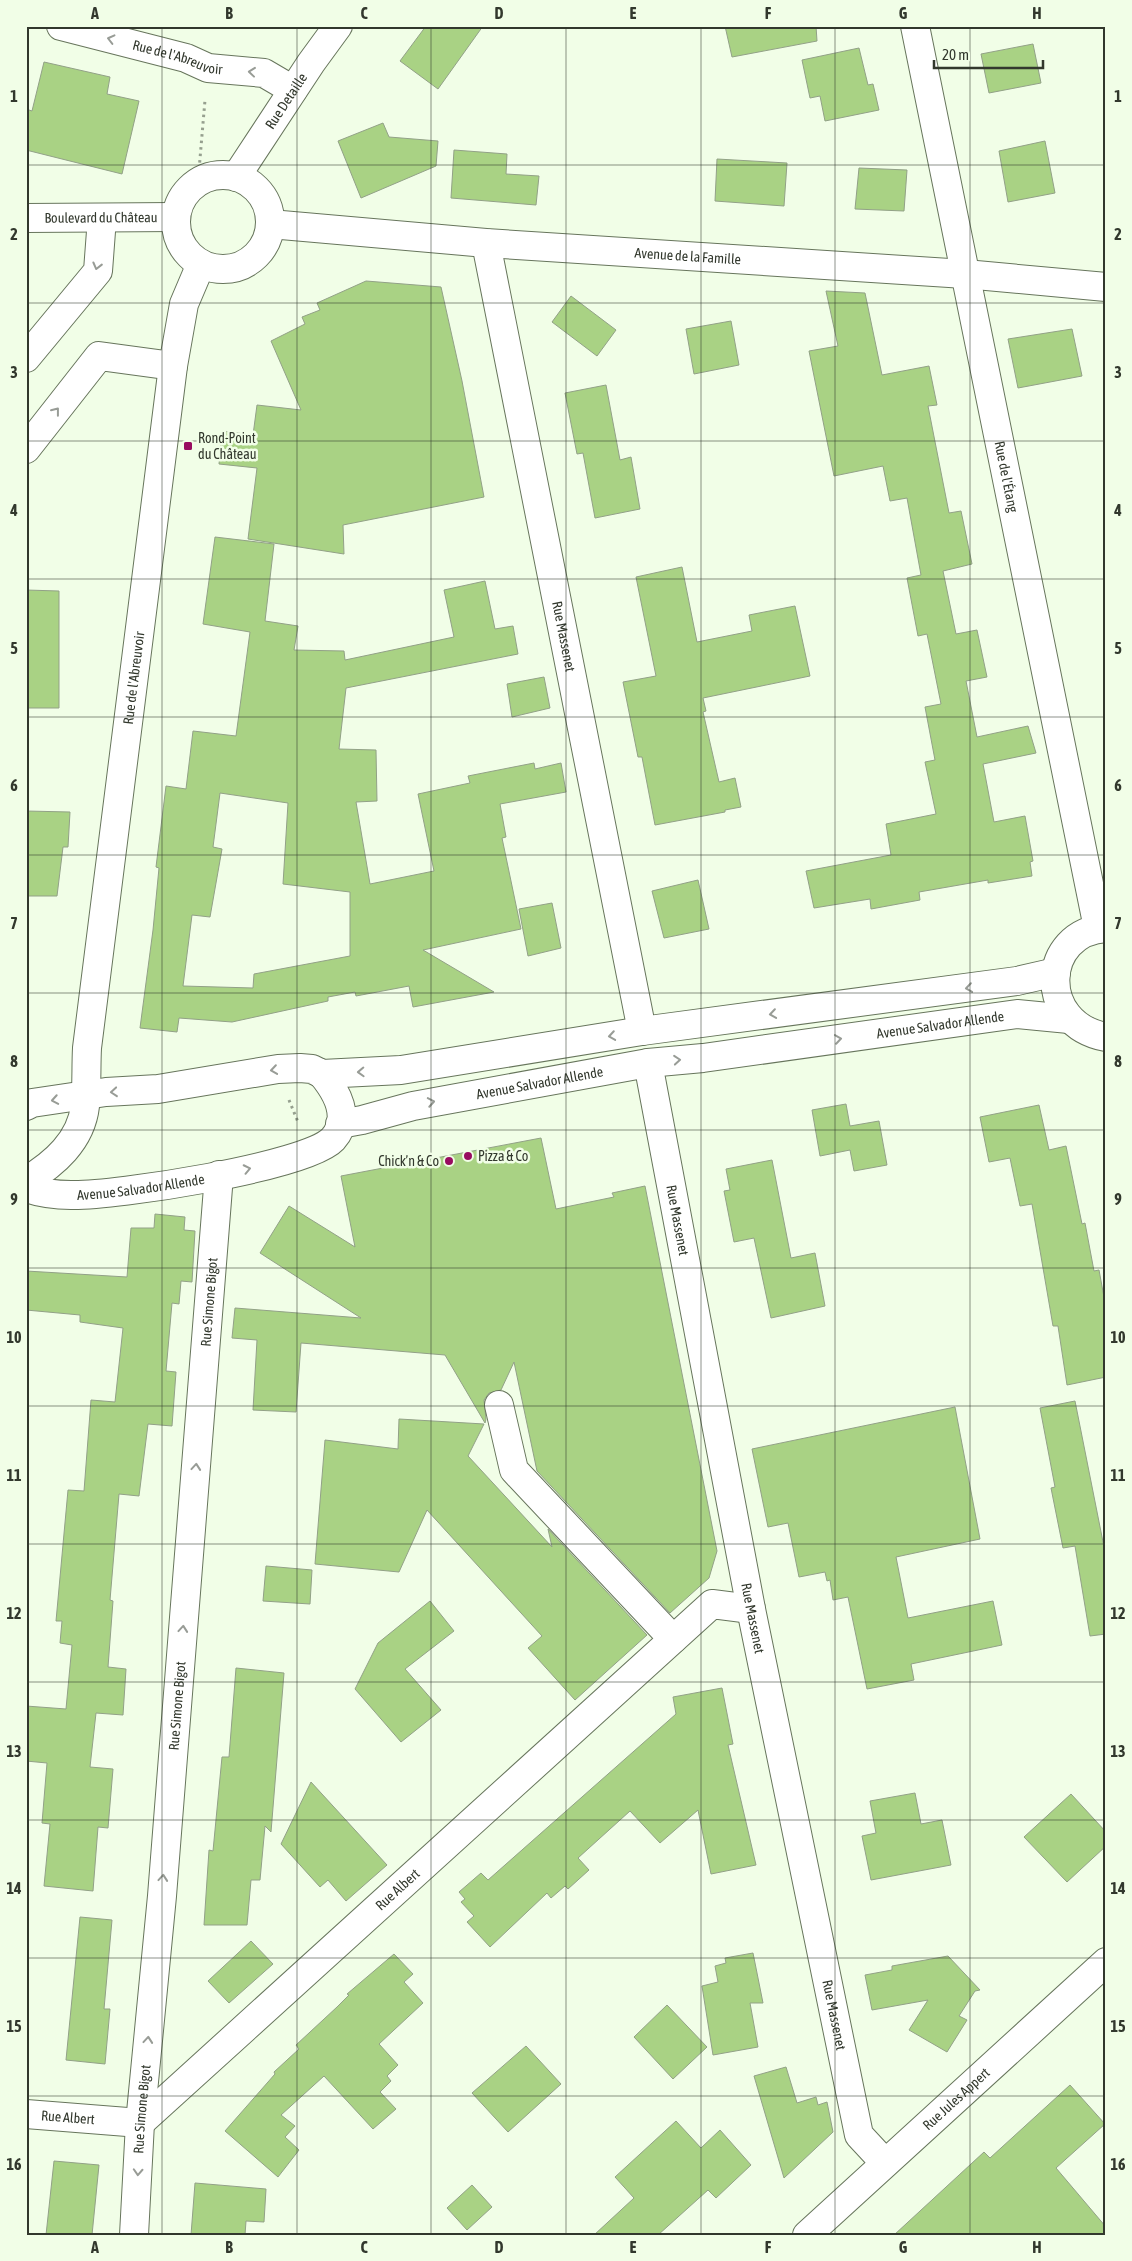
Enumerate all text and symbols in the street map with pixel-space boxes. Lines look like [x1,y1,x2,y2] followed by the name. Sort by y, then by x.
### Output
[90,4,99,22] text: A
[225,4,233,22] text: B
[360,4,368,22] text: C
[495,4,504,22] text: D
[630,4,637,22] text: E
[765,4,772,22] text: F
[899,4,908,22] text: G
[1032,4,1042,22] text: H
[106,34,115,45] one-way arrow
[131,37,224,77] street label: Rue de l'Abreuvoir
[934,38,1043,70] scale bar
[942,46,969,63] text: 20 m
[248,67,256,78] one-way arrow
[262,70,310,132] street label: Rue Detaille
[10,87,18,105] text: 1
[1114,87,1122,105] text: 1
[44,209,158,226] street label: Boulevard du Château
[10,225,18,243] text: 2
[1114,225,1122,243] text: 2
[634,245,741,267] street label: Avenue de la Famille
[92,262,103,271] one-way arrow
[10,363,18,381] text: 3
[1114,363,1122,381] text: 3
[51,408,59,417] one-way arrow
[198,430,256,462] place label: Rond-Point du Château
[182,440,194,452] marker: Rond-Point du Château
[991,440,1021,514] street label: Rue de l'Étang
[9,501,18,519] text: 4
[1113,501,1122,519] text: 4
[549,600,579,673] street label: Rue Massenet
[120,630,148,725] street label: Rue de l'Abreuvoir
[10,639,18,657] text: 5
[1114,639,1122,657] text: 5
[10,776,18,794] text: 6
[1114,776,1122,794] text: 6
[10,914,18,932] text: 7
[1114,914,1122,932] text: 7
[964,982,973,992] one-way arrow
[768,1008,777,1018] one-way arrow
[876,1008,1005,1042] street label: Avenue Salvador Allende
[607,1030,615,1041] one-way arrow
[835,1034,843,1045] one-way arrow
[10,1052,18,1070] text: 8
[1114,1052,1122,1070] text: 8
[674,1055,682,1066] one-way arrow
[475,1063,604,1102] street label: Avenue Salvador Allende
[270,1064,278,1075] one-way arrow
[357,1066,365,1077] one-way arrow
[109,1086,117,1097] one-way arrow
[51,1094,59,1104] one-way arrow
[427,1098,435,1108] one-way arrow
[478,1148,528,1164] place label: Pizza & Co
[462,1150,474,1162] marker: Pizza & Co
[378,1153,439,1169] place label: Chick’n & Co
[443,1155,455,1167] marker: Chick’n & Co
[243,1164,252,1175] one-way arrow
[77,1171,206,1203] street label: Avenue Salvador Allende
[663,1184,692,1257] street label: Rue Massenet
[10,1190,18,1208] text: 9
[1114,1190,1122,1208] text: 9
[197,1257,220,1347] street label: Rue Simone Bigot
[6,1328,22,1346] text: 10
[1110,1328,1126,1346] text: 10
[190,1462,201,1470] one-way arrow
[6,1466,22,1484] text: 11
[1110,1466,1126,1484] text: 11
[738,1582,768,1655] street label: Rue Massenet
[6,1604,22,1622] text: 12
[1110,1604,1126,1622] text: 12
[177,1624,188,1632] one-way arrow
[166,1661,189,1751] street label: Rue Simone Bigot
[6,1742,22,1760] text: 13
[1110,1742,1126,1760] text: 13
[372,1865,423,1913] street label: Rue Albert
[157,1874,168,1882] one-way arrow
[6,1879,22,1897] text: 14
[1110,1879,1126,1897] text: 14
[819,1978,849,2051] street label: Rue Massenet
[6,2017,22,2035] text: 15
[1110,2017,1126,2035] text: 15
[142,2035,153,2043] one-way arrow
[130,2064,154,2154] street label: Rue Simone Bigot
[920,2064,993,2133] street label: Rue Jules Appert
[40,2107,95,2127] street label: Rue Albert
[6,2155,22,2173] text: 16
[1110,2155,1126,2173] text: 16
[132,2168,143,2176] one-way arrow
[90,2238,99,2256] text: A
[225,2238,233,2256] text: B
[360,2238,368,2256] text: C
[495,2238,504,2256] text: D
[630,2238,637,2256] text: E
[765,2238,772,2256] text: F
[899,2238,908,2256] text: G
[1032,2238,1042,2256] text: H

